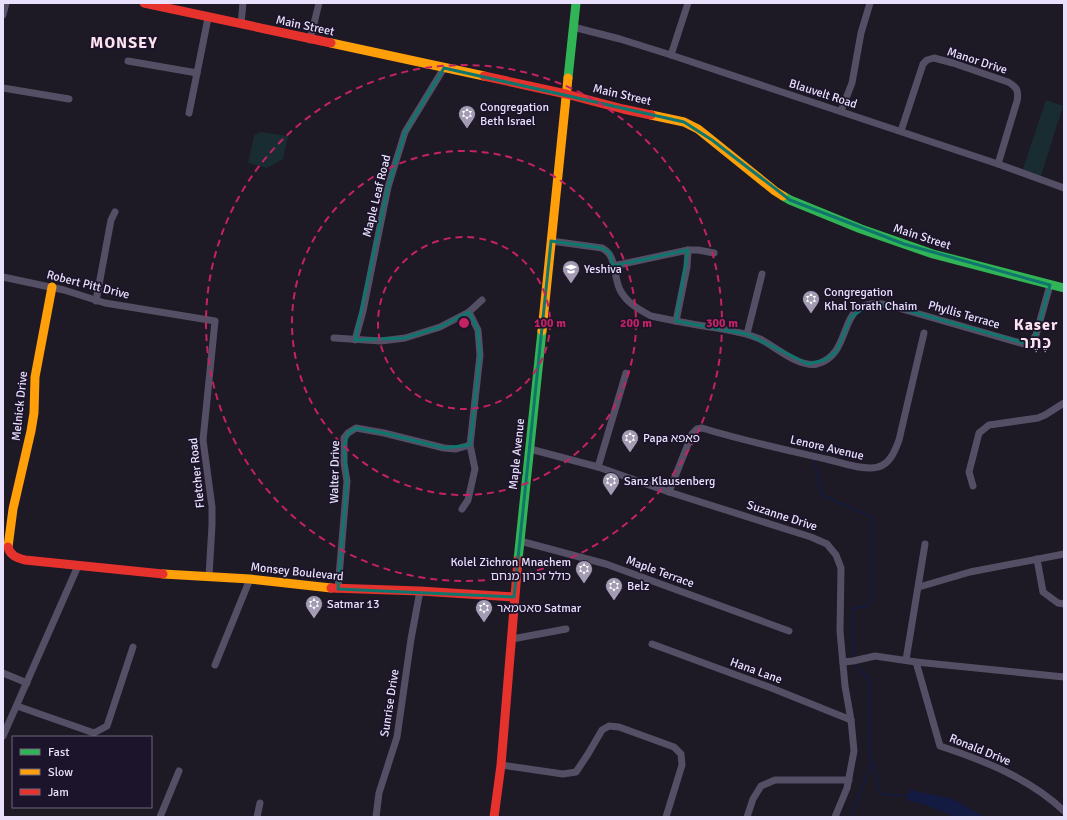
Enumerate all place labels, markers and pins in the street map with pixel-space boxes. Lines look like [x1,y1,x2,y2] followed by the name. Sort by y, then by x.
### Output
[480,100,549,129] place label: Congregation Beth Israel
[457,104,477,129] synagogue icon: Congregation Beth Israel
[561,259,581,284] school or university icon: Yeshiva
[584,262,622,277] place label: Yeshiva
[824,285,917,314] place label: Congregation Khal Torath Chaim
[801,289,821,314] synagogue icon: Congregation Khal Torath Chaim
[457,316,471,330] centre of rings
[620,428,640,453] synagogue icon: Papa פאפא
[643,431,700,446] place label: Papa פאפא
[601,471,621,496] synagogue icon: Sanz Klausenberg
[624,474,715,489] place label: Sanz Klausenberg
[450,555,571,584] place label: Kolel Zichron Mnachem כולל זכרון מנחם
[574,559,594,584] synagogue icon: Kolel Zichron Mnachem כולל זכרון מנחם
[604,576,624,601] synagogue icon: Belz
[627,579,649,594] place label: Belz
[304,594,324,619] synagogue icon: Satmar 13
[327,597,380,612] place label: Satmar 13
[474,598,494,623] synagogue icon: סאטמאר Satmar
[497,601,582,616] place label: סאטמאר Satmar

